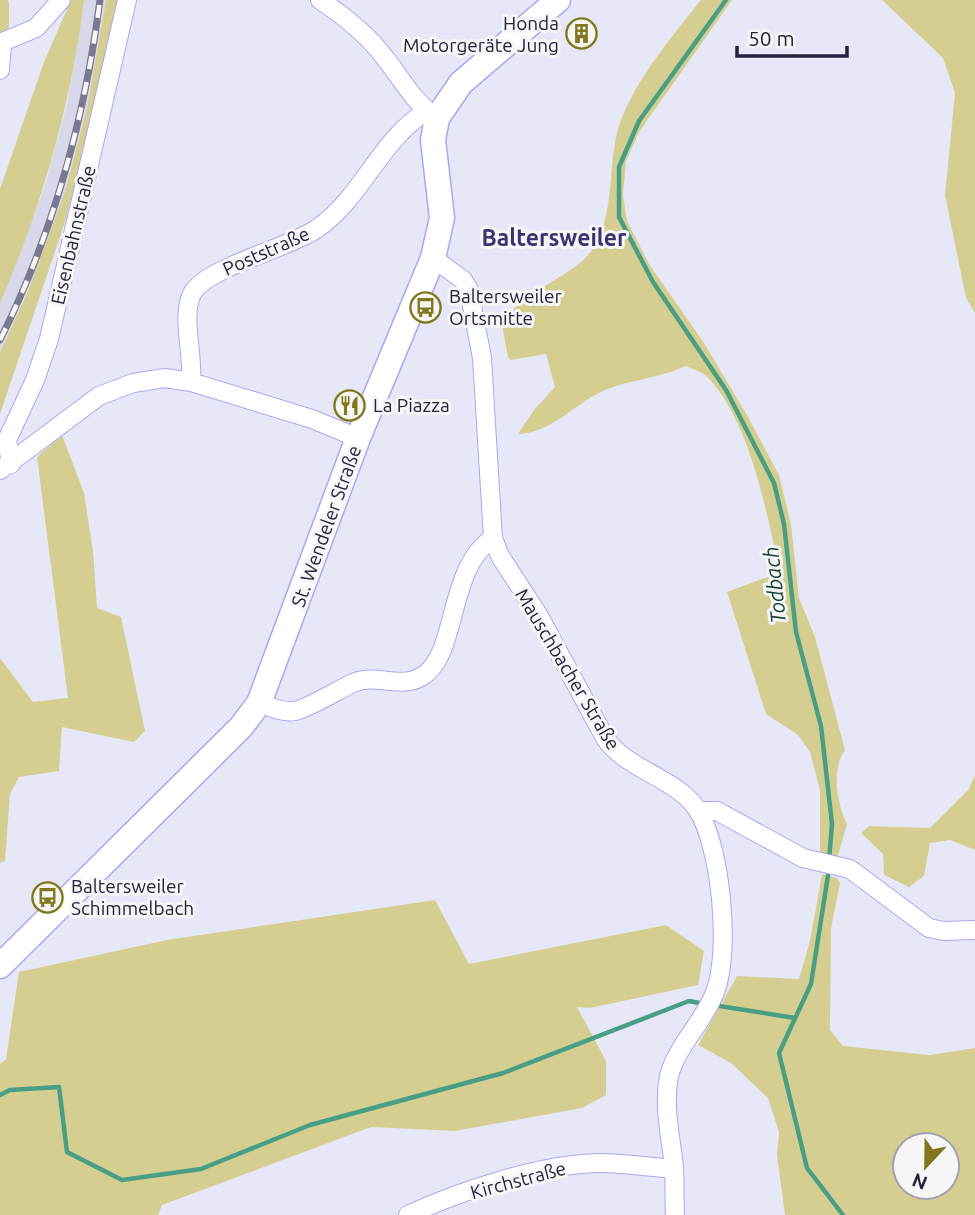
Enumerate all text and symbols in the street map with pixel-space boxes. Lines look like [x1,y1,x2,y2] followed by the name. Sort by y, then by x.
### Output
[403,12,559,56] place label: Honda Motorgeräte Jung
[737,14,847,58] scale bar
[565,17,599,51] building icon: Honda Motorgeräte Jung
[748,26,795,50] text: 50 m
[46,163,100,307] street label: Eisenbahnstraße
[219,222,313,280] street label: Poststraße
[482,225,627,250] district label: Baltersweiler
[449,285,562,329] place label: Baltersweiler Ortsmitte
[409,290,443,324] bus stop icon: Baltersweiler Ortsmitte
[333,388,367,422] restaurant icon: La Piazza
[373,394,450,416] place label: La Piazza
[287,442,365,610] street label: St. Wendeler Straße
[758,545,790,625] water label: Todbach
[511,584,625,754] street label: Mauschbacher Straße
[71,875,194,919] place label: Baltersweiler Schimmelbach
[31,880,65,914] bus stop icon: Baltersweiler Schimmelbach
[891,1131,961,1201] north arrow
[468,1157,568,1203] street label: Kirchstraße
[909,1169,930,1195] text: N

